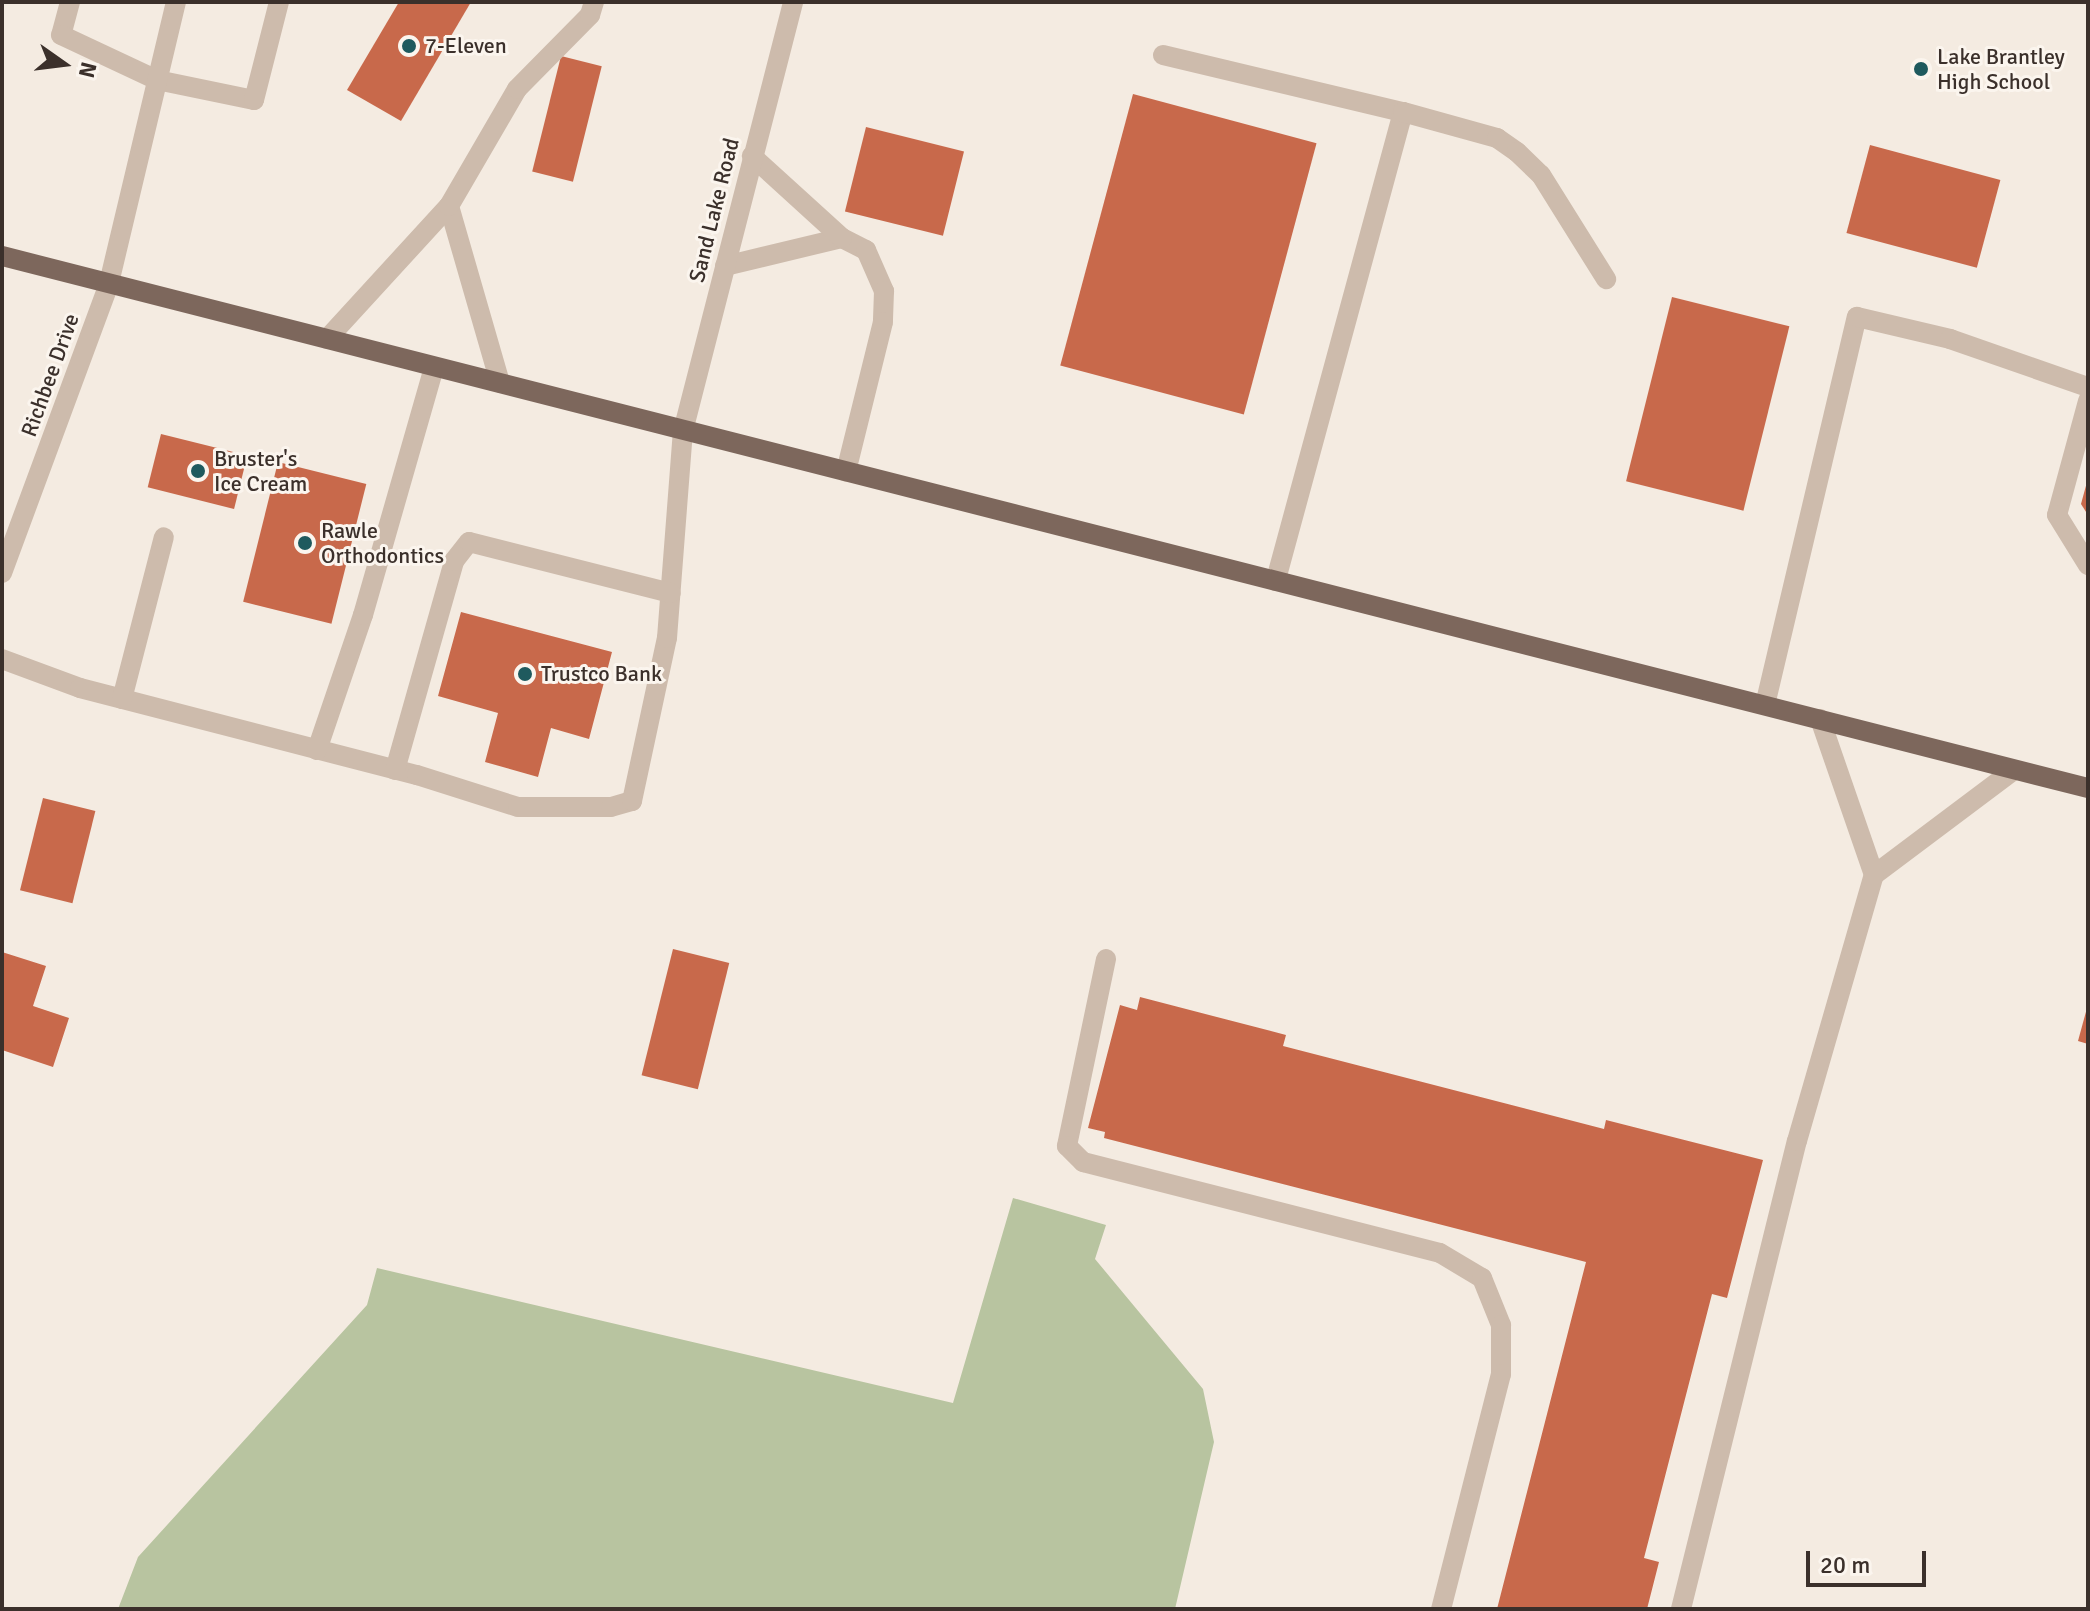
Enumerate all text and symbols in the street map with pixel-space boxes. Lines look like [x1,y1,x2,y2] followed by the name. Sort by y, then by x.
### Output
[24,24,104,104] north arrow
[425,33,507,59] place label: 7-Eleven
[400,37,418,55] marker: 7-Eleven
[1937,43,2065,94] place label: Lake Brantley High School
[73,59,103,81] text: N
[1912,60,1930,78] marker: Lake Brantley High School
[683,135,745,285] street label: Sand Lake Road
[16,310,84,440] street label: Richbee Drive
[214,445,307,496] place label: Bruster's Ice Cream
[189,462,207,480] marker: Bruster's Ice Cream
[321,517,444,568] place label: Rawle Orthodontics
[296,534,314,552] marker: Rawle Orthodontics
[541,661,662,687] place label: Trustco Bank
[516,665,534,683] marker: Trustco Bank
[1810,1535,1930,1585] scale bar
[1820,1550,1870,1580] text: 20 m

